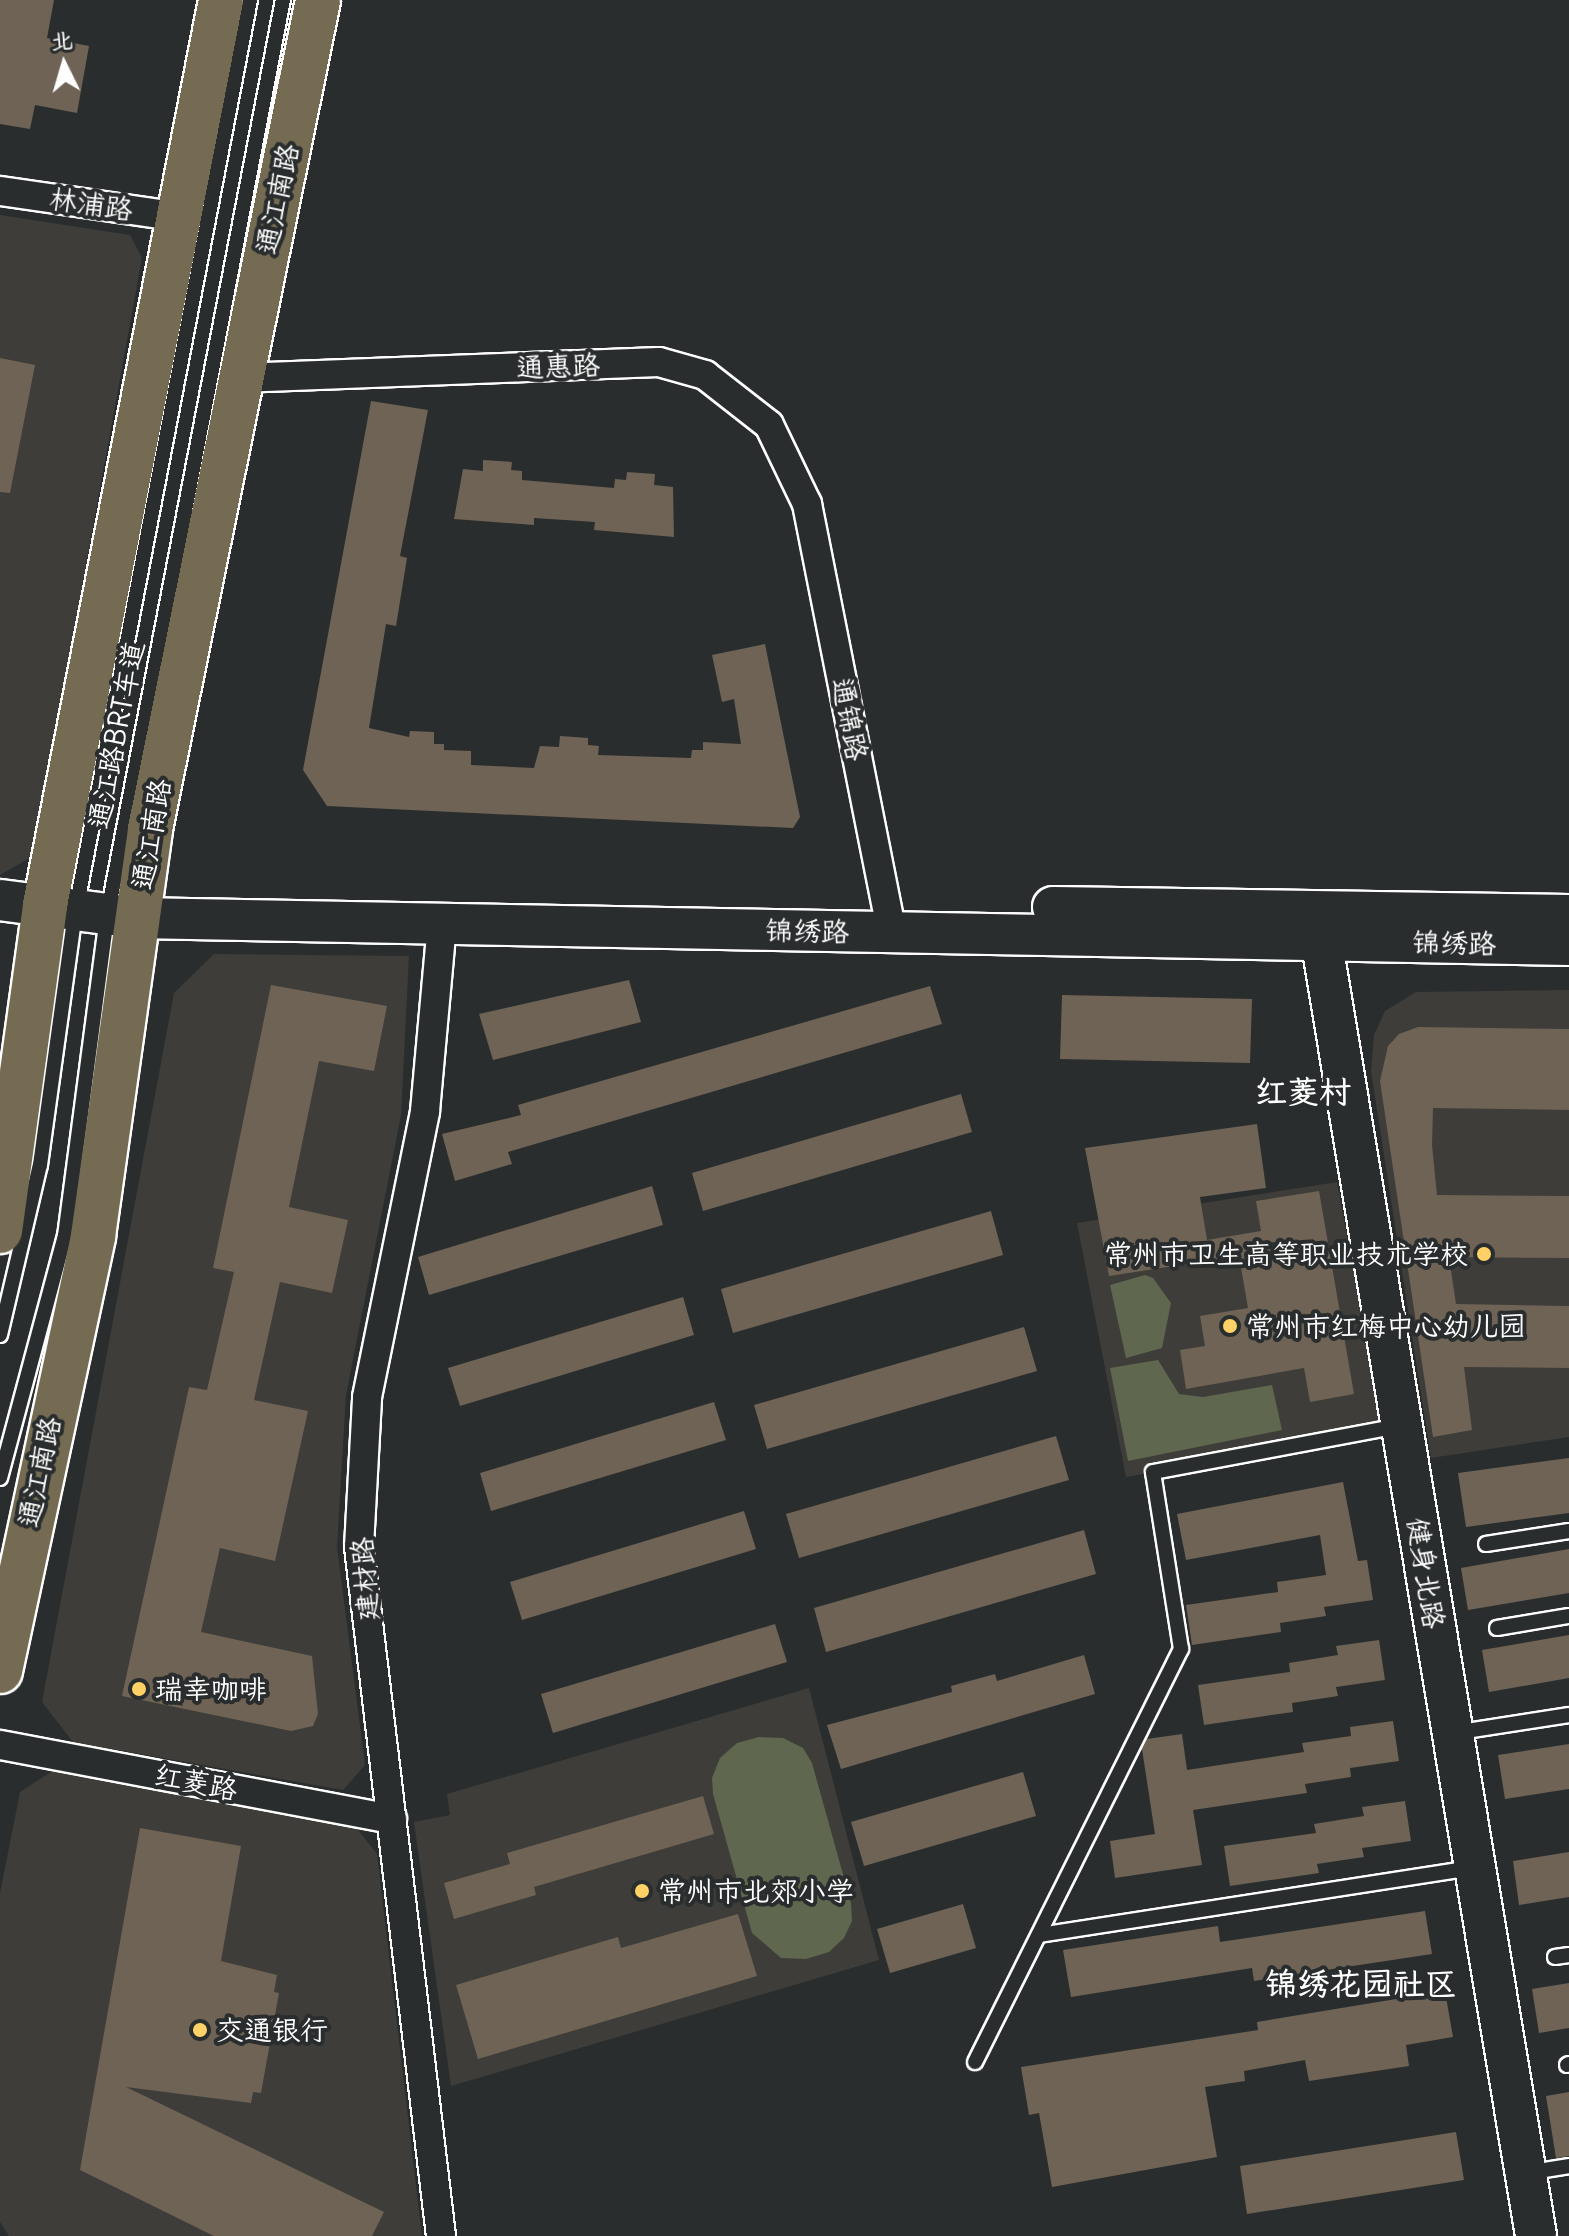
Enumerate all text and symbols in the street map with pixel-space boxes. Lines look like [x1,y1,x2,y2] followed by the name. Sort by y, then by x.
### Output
[24,24,104,104] north arrow
[50,25,74,55] text: 北
[249,141,305,257] street label: 通江南路
[47,182,135,226] street label: 林浦路
[515,348,601,384] street label: 通惠路
[81,638,151,832] street label: 通江路BRT车道
[825,675,875,763] street label: 通锦路
[125,776,177,892] street label: 通江南路
[765,913,849,949] street label: 锦绣路
[1412,925,1496,961] street label: 锦绣路
[1255,1073,1351,1111] district label: 红菱村
[1104,1237,1468,1271] place label: 常州市卫生高等职业技术学校
[1475,1245,1493,1263] marker: 常州市卫生高等职业技术学校
[1246,1309,1526,1343] place label: 常州市红梅中心幼儿园
[1221,1317,1239,1335] marker: 常州市红梅中心幼儿园
[11,1414,67,1530] street label: 通江南路
[1401,1515,1451,1631] street label: 健身北路
[345,1536,385,1622] street label: 建材路
[155,1672,267,1706] place label: 瑞幸咖啡
[130,1680,148,1698] marker: 瑞幸咖啡
[152,1757,240,1807] street label: 红菱路
[658,1874,854,1908] place label: 常州市北郊小学
[633,1882,651,1900] marker: 常州市北郊小学
[1265,1965,1457,2003] district label: 锦绣花园社区
[216,2013,328,2047] place label: 交通银行
[191,2021,209,2039] marker: 交通银行

